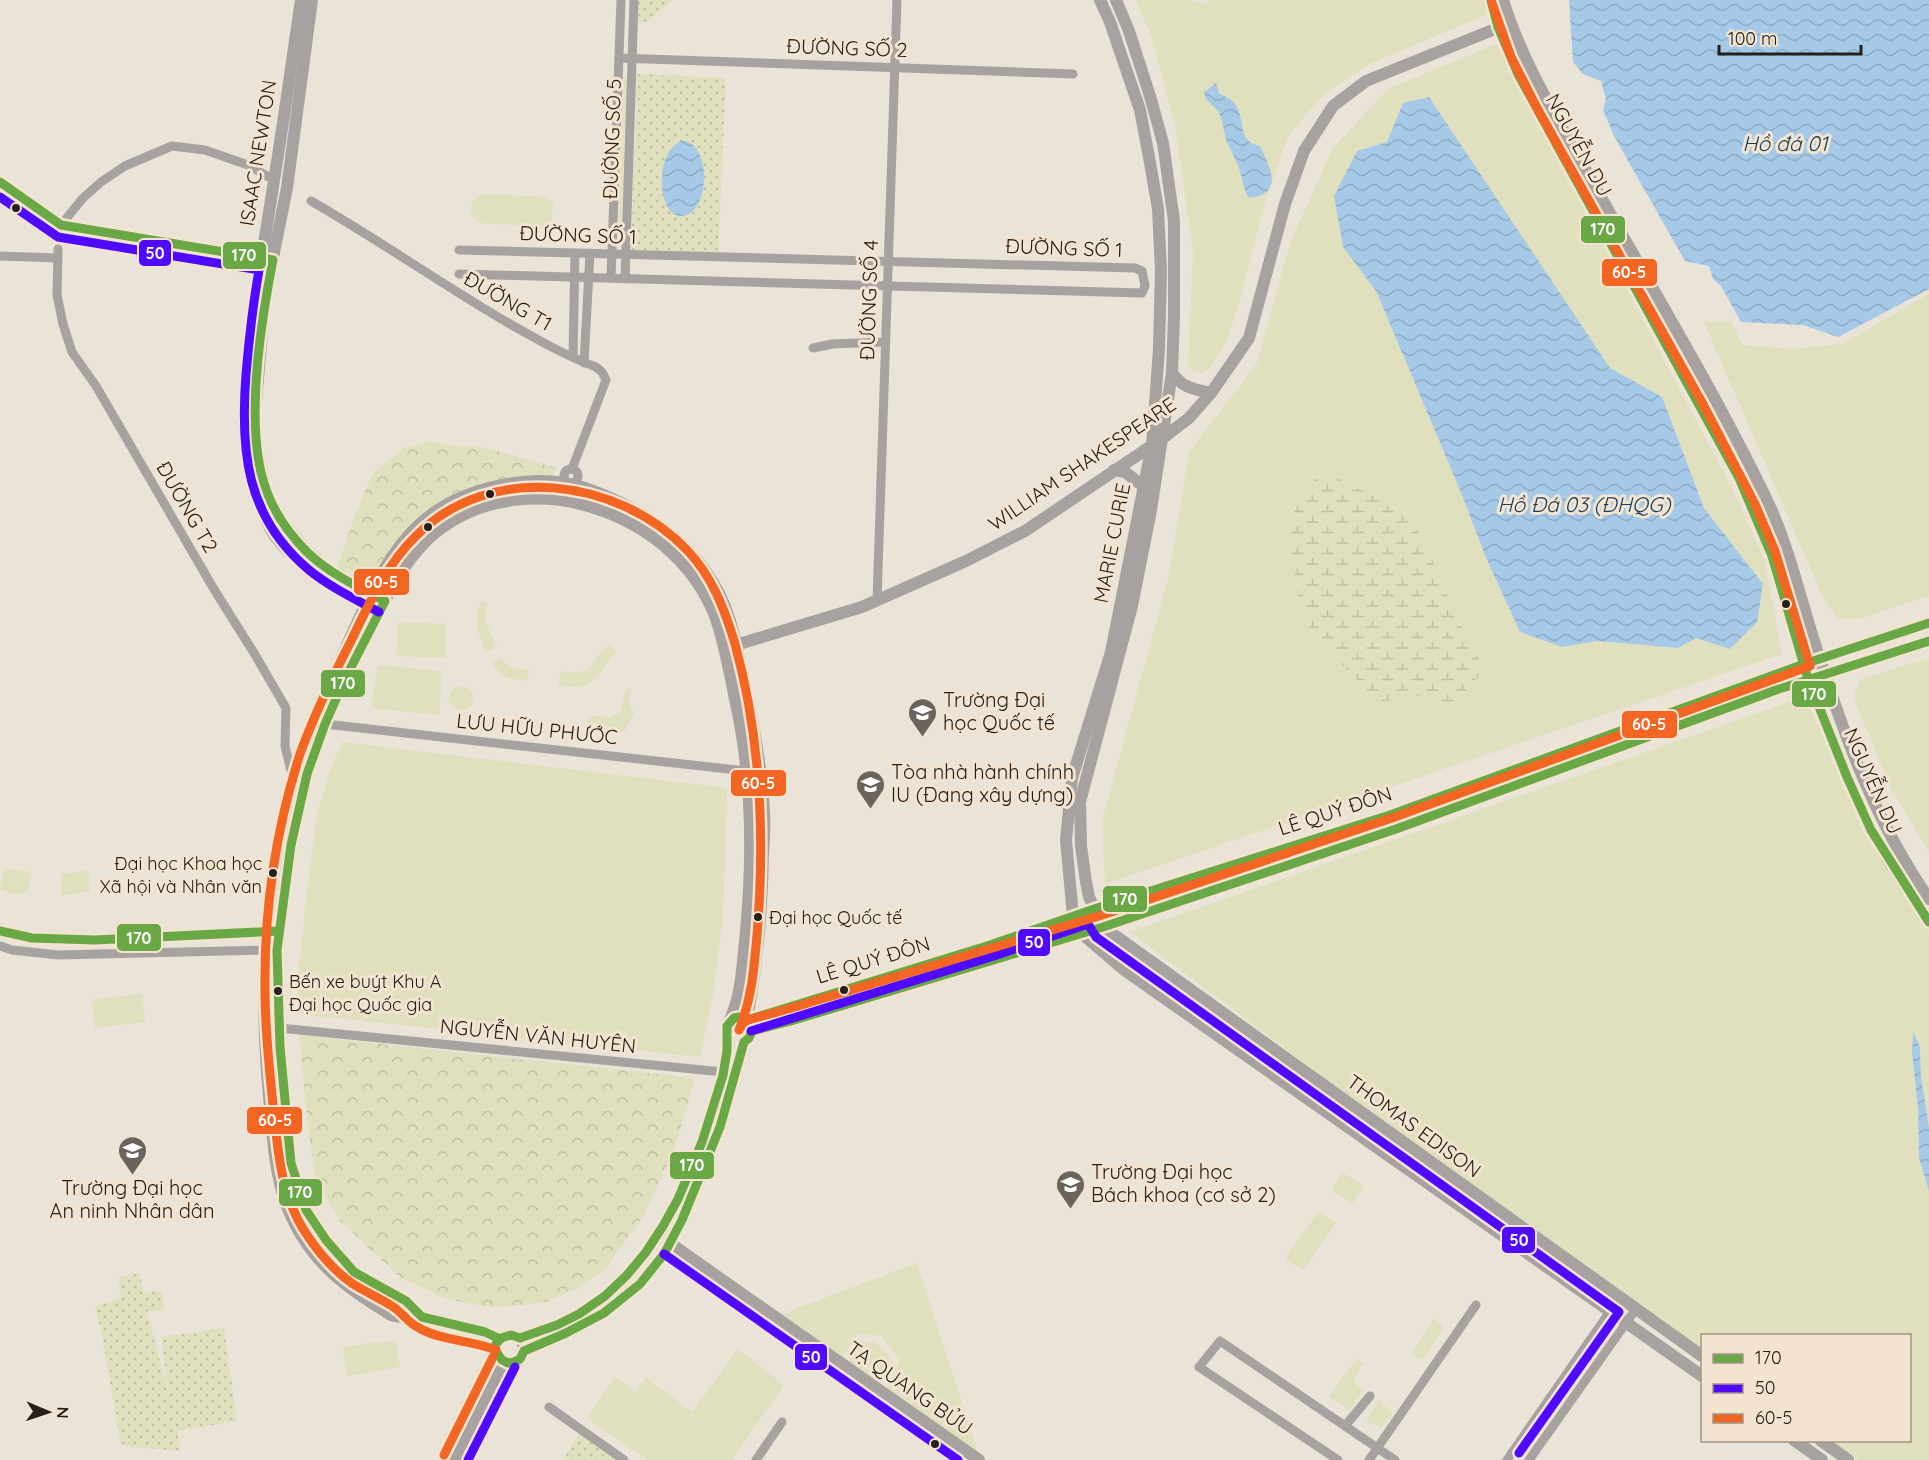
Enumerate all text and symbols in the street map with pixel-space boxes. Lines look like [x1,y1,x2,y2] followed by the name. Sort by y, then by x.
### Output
[1719,18,1862,56] scale bar
[1728,27,1777,50] text: 100 m
[786,33,908,62] street label: ĐƯỜNG SỐ 2
[234,78,281,228] street label: ISAAC NEWTON
[597,78,626,200] street label: ĐƯỜNG SỐ 5
[1541,88,1619,201] street label: NGUYỄN DU
[1743,130,1830,156] water label: Hồ đá 01
[10,202,22,214] unlabelled marker
[1580,215,1626,244] line badge: 170
[1591,219,1616,239] text: 170
[519,220,637,249] street label: ĐƯỜNG SỐ 1
[1005,233,1123,262] street label: ĐƯỜNG SỐ 1
[138,239,172,267] line badge: 50
[854,239,883,361] street label: ĐƯỜNG SỐ 4
[222,241,267,270] line badge: 170
[145,243,165,263] text: 50
[232,245,257,265] text: 170
[1601,258,1658,287] line badge: 60-5
[1612,262,1646,282] text: 60-5
[460,265,557,336] street label: ĐƯỜNG T1
[983,391,1180,536] street label: WILLIAM SHAKESPEARE
[151,457,224,557] street label: ĐƯỜNG T2
[1088,481,1135,605] street label: MARIE CURIE
[484,488,496,500] unlabelled marker
[1497,491,1672,517] water label: Hồ Đá 03 (ĐHQG)
[422,521,434,533] unlabelled marker
[353,568,410,596] line badge: 60-5
[364,572,398,592] text: 60-5
[1780,598,1792,610] unlabelled marker
[320,669,366,698] line badge: 170
[331,673,356,693] text: 170
[1791,680,1837,708] line badge: 170
[1802,684,1827,704] text: 170
[943,687,1055,735] place label: Trường Đại học Quốc tế
[906,696,938,738] school or university icon: Trường Đại học Quốc tế
[455,708,619,749] street label: LƯU HỮU PHƯỚC
[1621,710,1678,739] line badge: 60-5
[1632,714,1666,734] text: 60-5
[1839,723,1909,838] street label: NGUYỄN DU
[891,759,1074,807] place label: Tòa nhà hành chính IU (Đang xây dựng)
[854,768,886,810] school or university icon: Tòa nhà hành chính IU (Đang xây dựng)
[730,769,787,797] line badge: 60-5
[741,773,775,793] text: 60-5
[1275,780,1395,841] street label: LÊ QUÝ ĐÔN
[100,852,262,898] place label: Đại học Khoa học Xã hội và Nhân văn
[267,867,279,879] marker: Đại học Khoa học Xã hội và Nhân văn
[1102,885,1148,913] line badge: 170
[1113,889,1138,909] text: 170
[769,906,902,929] place label: Đại học Quốc tế
[752,911,764,923] marker: Đại học Quốc tế
[116,923,162,952] line badge: 170
[127,928,152,948] text: 170
[1017,928,1051,957] line badge: 50
[813,930,933,989] street label: LÊ QUÝ ĐÔN
[1024,932,1044,952] text: 50
[289,970,442,1016] place label: Bến xe buýt Khu A Đại học Quốc gia
[838,984,850,996] unlabelled marker
[272,985,284,997] marker: Bến xe buýt Khu A Đại học Quốc gia
[439,1012,637,1058] street label: NGUYỄN VĂN HUYÊN
[1342,1069,1486,1183] street label: THOMAS EDISON
[246,1106,303,1135] line badge: 60-5
[258,1110,292,1130] text: 60-5
[116,1134,148,1176] school or university icon: Trường Đại học An ninh Nhân dân
[669,1151,715,1180] line badge: 170
[680,1155,705,1175] text: 170
[1091,1159,1276,1207] place label: Trường Đại học Bách khoa (cơ sở 2)
[1054,1168,1086,1210] school or university icon: Trường Đại học Bách khoa (cơ sở 2)
[49,1175,215,1223] place label: Trường Đại học An ninh Nhân dân
[278,1178,323,1207] line badge: 170
[288,1182,313,1202] text: 170
[1501,1226,1536,1254] line badge: 50
[1509,1230,1529,1250] text: 50
[1701,1334,1911,1442] legend
[843,1335,978,1440] street label: TẠ QUANG BỬU
[794,1343,828,1371] line badge: 50
[1755,1346,1782,1369] text: 170
[801,1347,821,1367] text: 50
[1755,1376,1776,1399] text: 50
[18,1382,78,1442] north arrow
[53,1406,73,1419] text: N
[1755,1406,1792,1429] text: 60-5
[929,1438,941,1450] unlabelled marker

